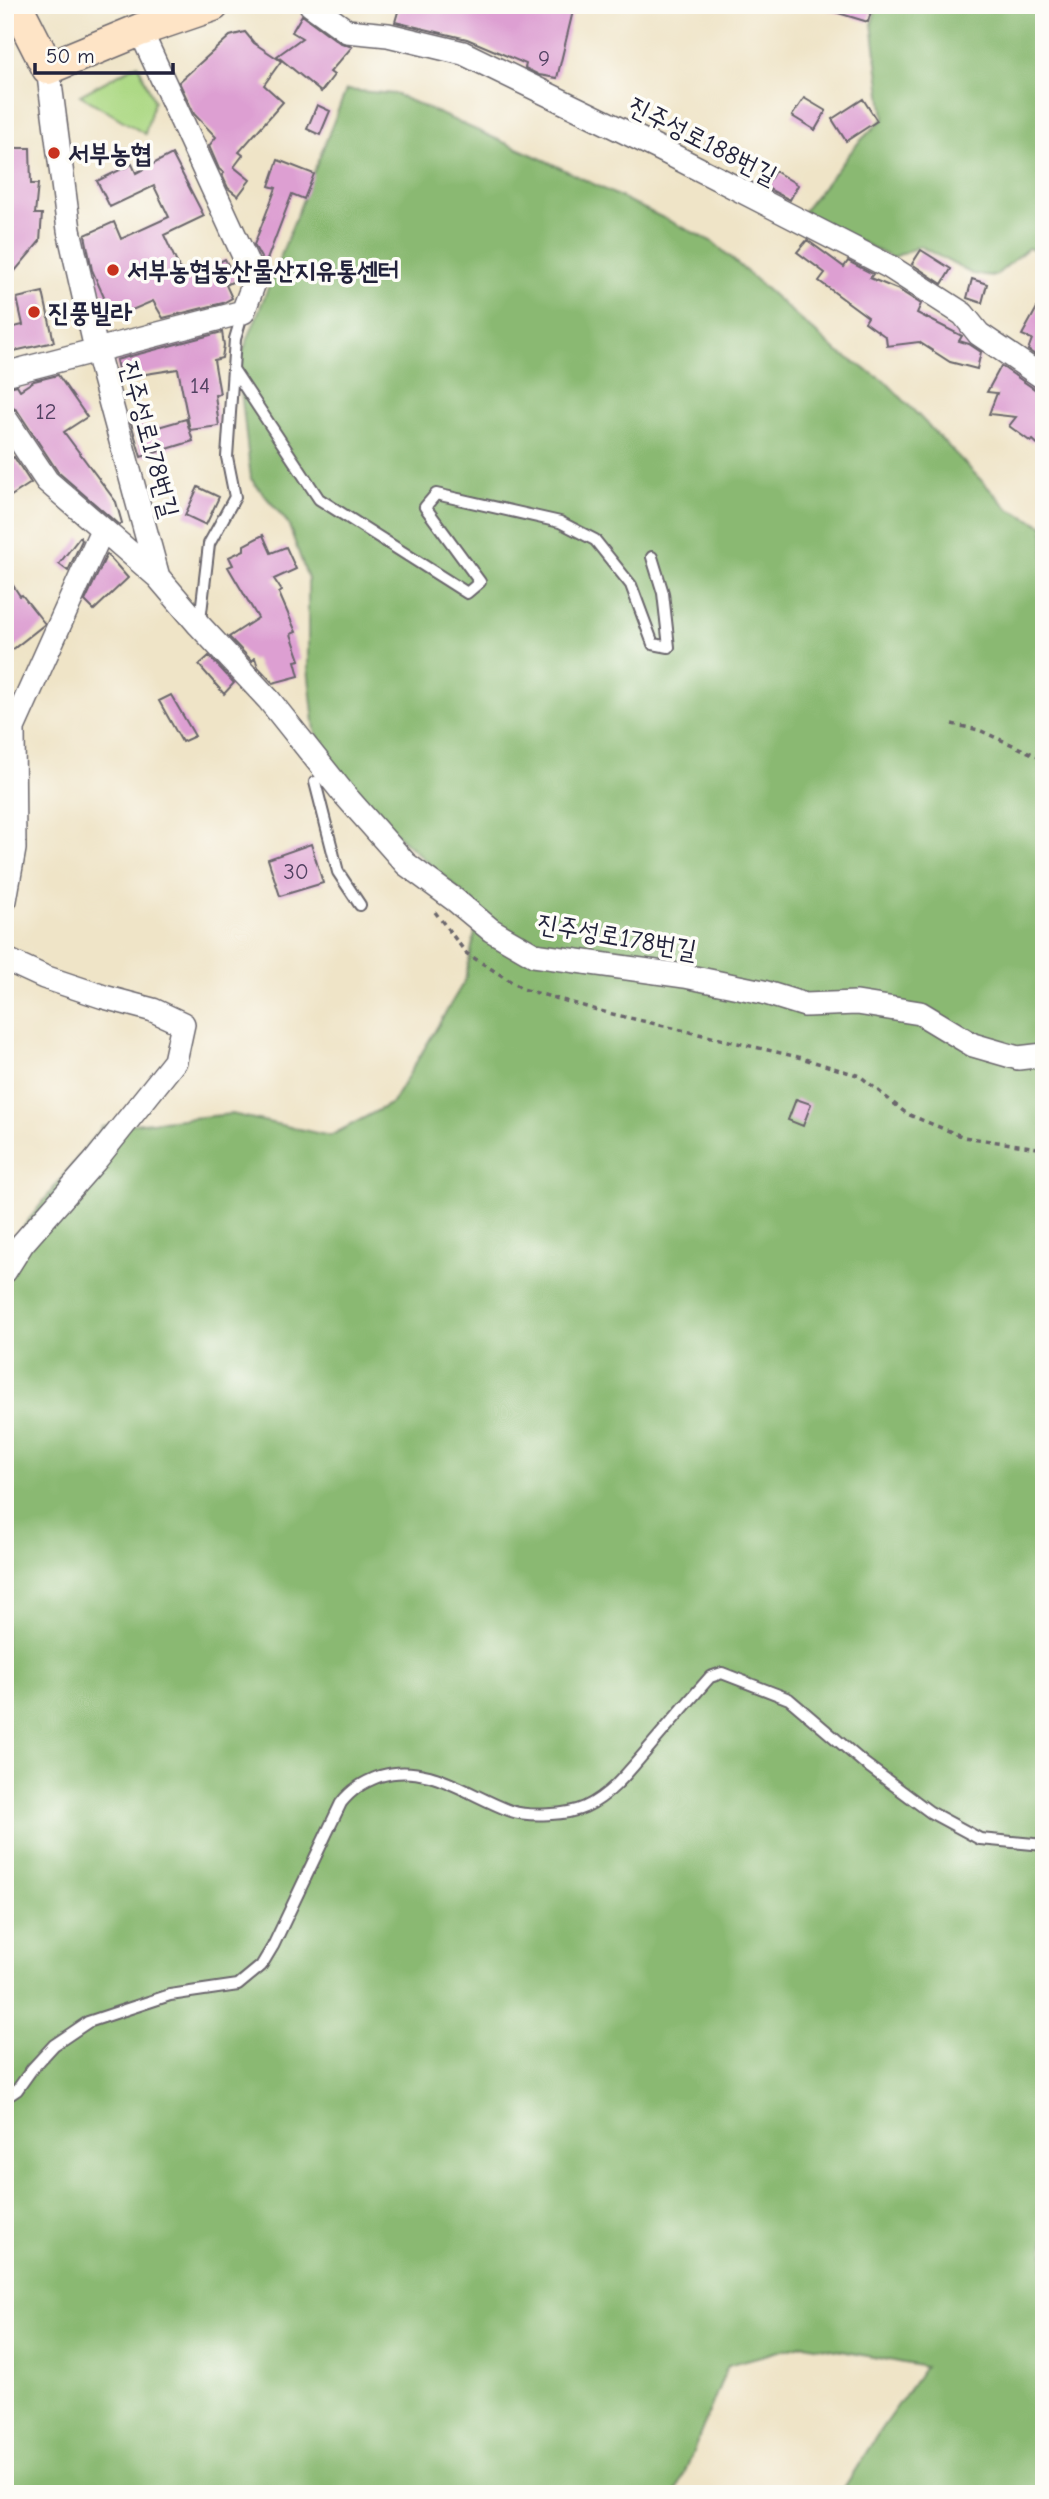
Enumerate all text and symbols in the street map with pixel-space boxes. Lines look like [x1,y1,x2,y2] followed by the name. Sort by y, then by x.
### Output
[35,32,173,76] scale bar
[46,44,95,68] text: 50 m
[538,45,550,72] house number: 9
[623,91,782,191] street label: 진주성로188번길
[68,139,152,169] place label: 서부농협
[46,145,62,161] marker: 서부농협
[127,256,399,286] place label: 서부농협농산물산지유통센터
[105,262,121,278] marker: 서부농협농산물산지유통센터
[48,298,133,328] place label: 진풍빌라
[26,304,42,320] marker: 진풍빌라
[114,357,184,521] street label: 진주성로178번길
[190,372,210,399] house number: 14
[35,398,57,425] house number: 12
[283,858,309,885] house number: 30
[535,908,699,966] street label: 진주성로178번길

